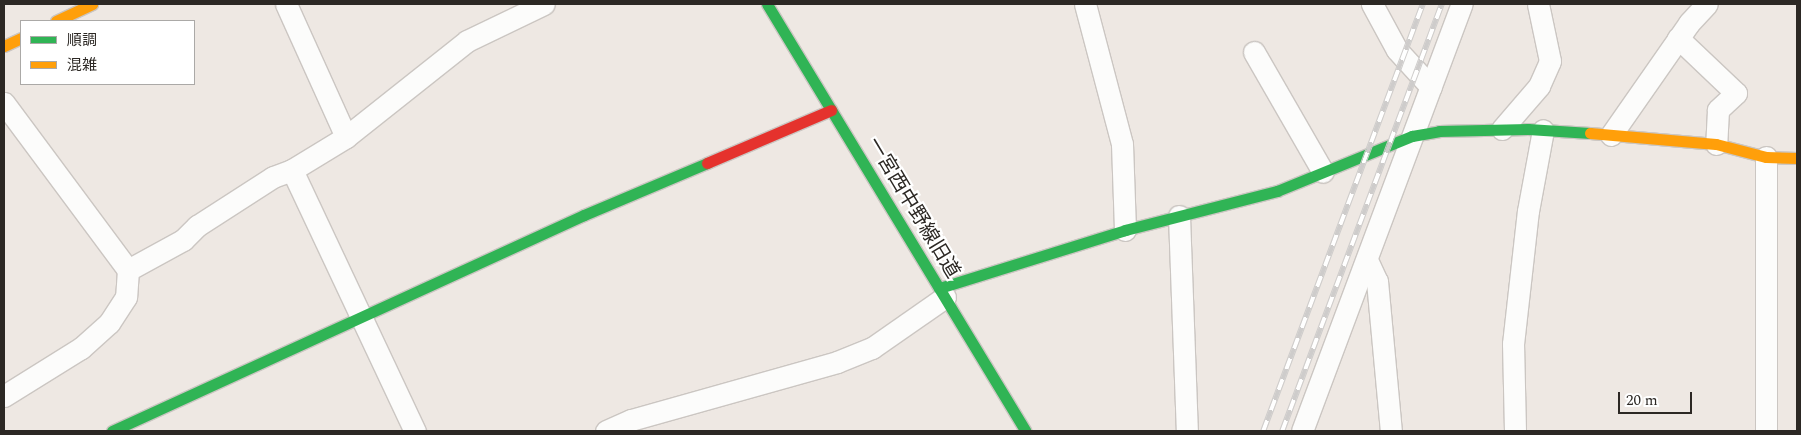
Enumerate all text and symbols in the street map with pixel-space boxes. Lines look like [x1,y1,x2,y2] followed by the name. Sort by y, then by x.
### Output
[20,20,195,85] legend
[67,29,97,52] text: 順調
[67,54,97,77] text: 混雑
[862,133,964,283] street label: 一宮西中野線旧道
[1621,382,1695,414] scale bar
[1626,389,1658,412] text: 20 m

